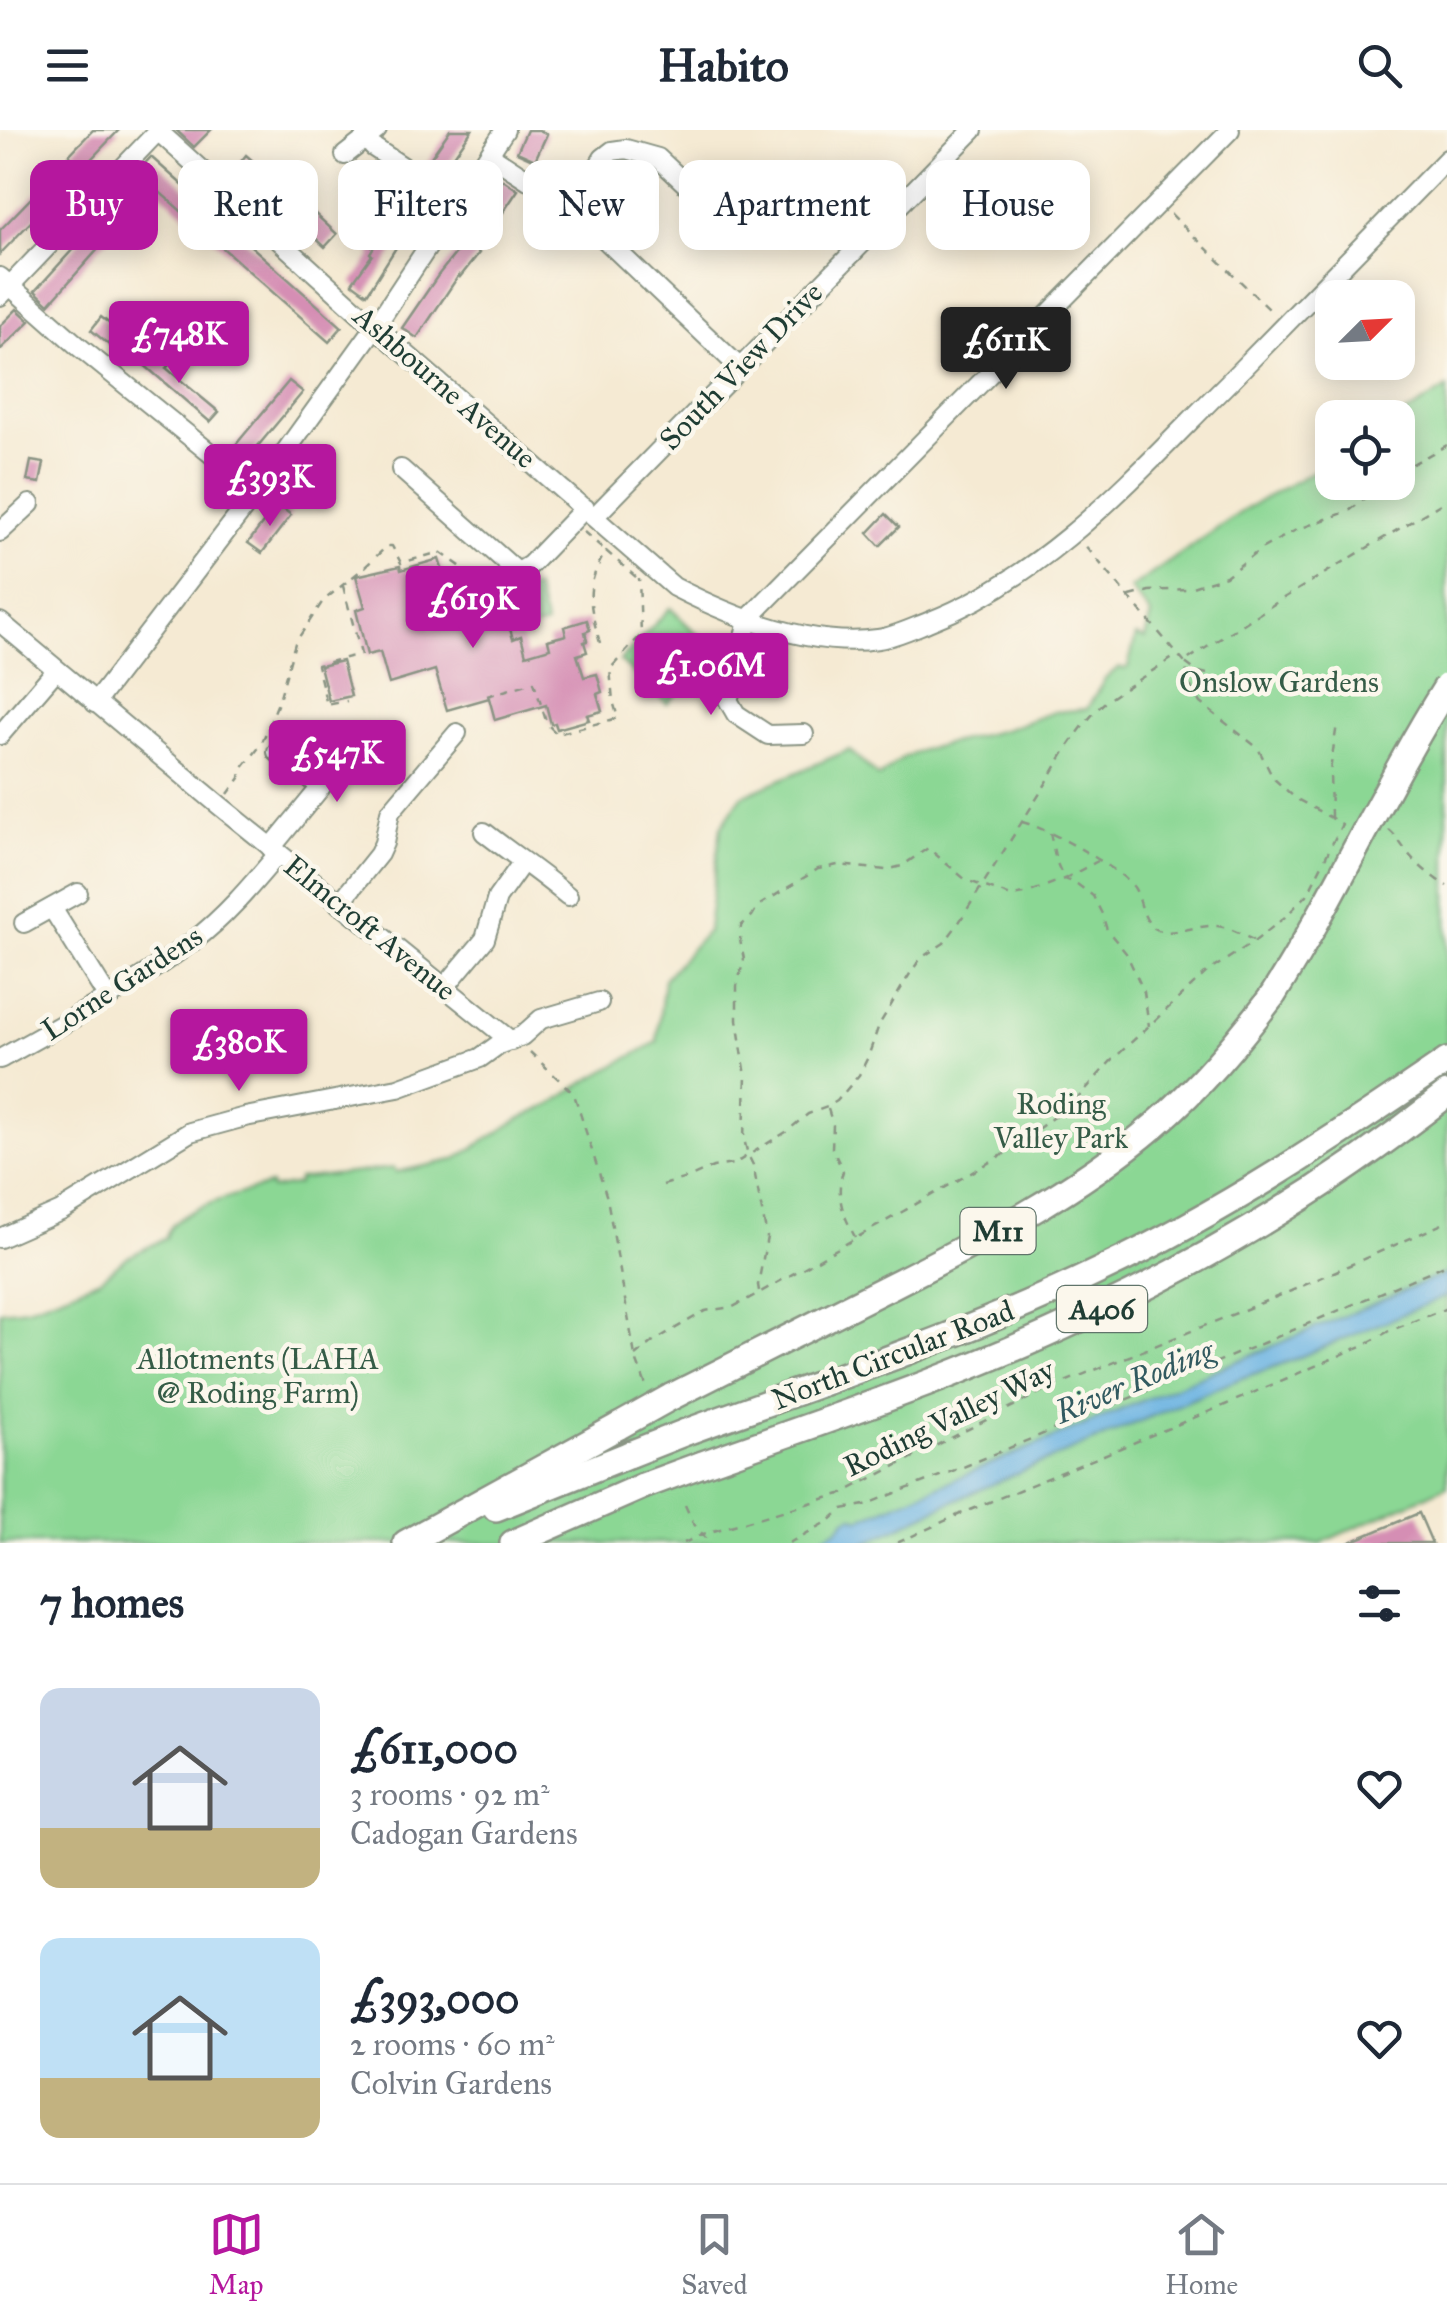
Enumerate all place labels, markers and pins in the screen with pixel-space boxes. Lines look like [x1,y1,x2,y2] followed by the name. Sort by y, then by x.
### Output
[109,301,249,386] pin: £748K
[936,307,1076,392] pin: £611K
[200,444,340,529] pin: £393K
[403,566,543,651] pin: £619K
[630,633,792,718] pin: £1.06M
[267,720,407,805] pin: £547K
[169,1009,309,1094] pin: £380K

